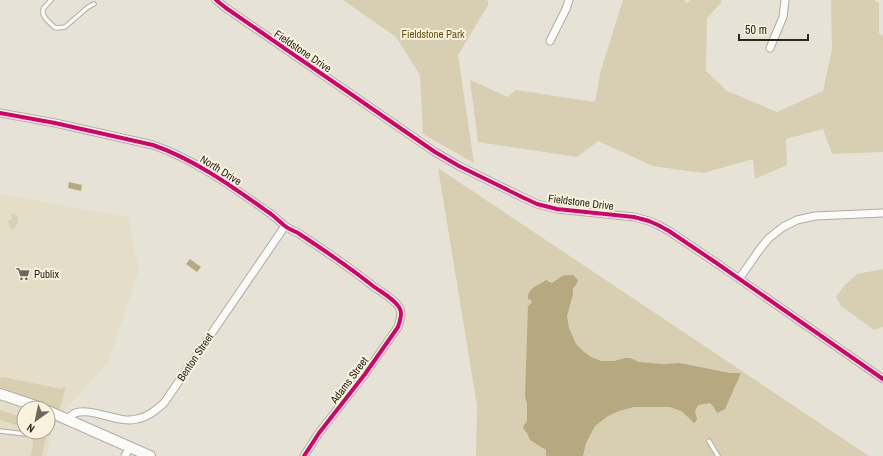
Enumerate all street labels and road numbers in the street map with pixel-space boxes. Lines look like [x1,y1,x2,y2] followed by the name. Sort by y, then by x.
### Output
[272,27,334,75] street label: Fieldstone Drive
[198,152,244,188] street label: North Drive
[547,191,615,213] street label: Fieldstone Drive
[174,330,217,384] street label: Benton Street
[326,354,371,407] street label: Adams Street

